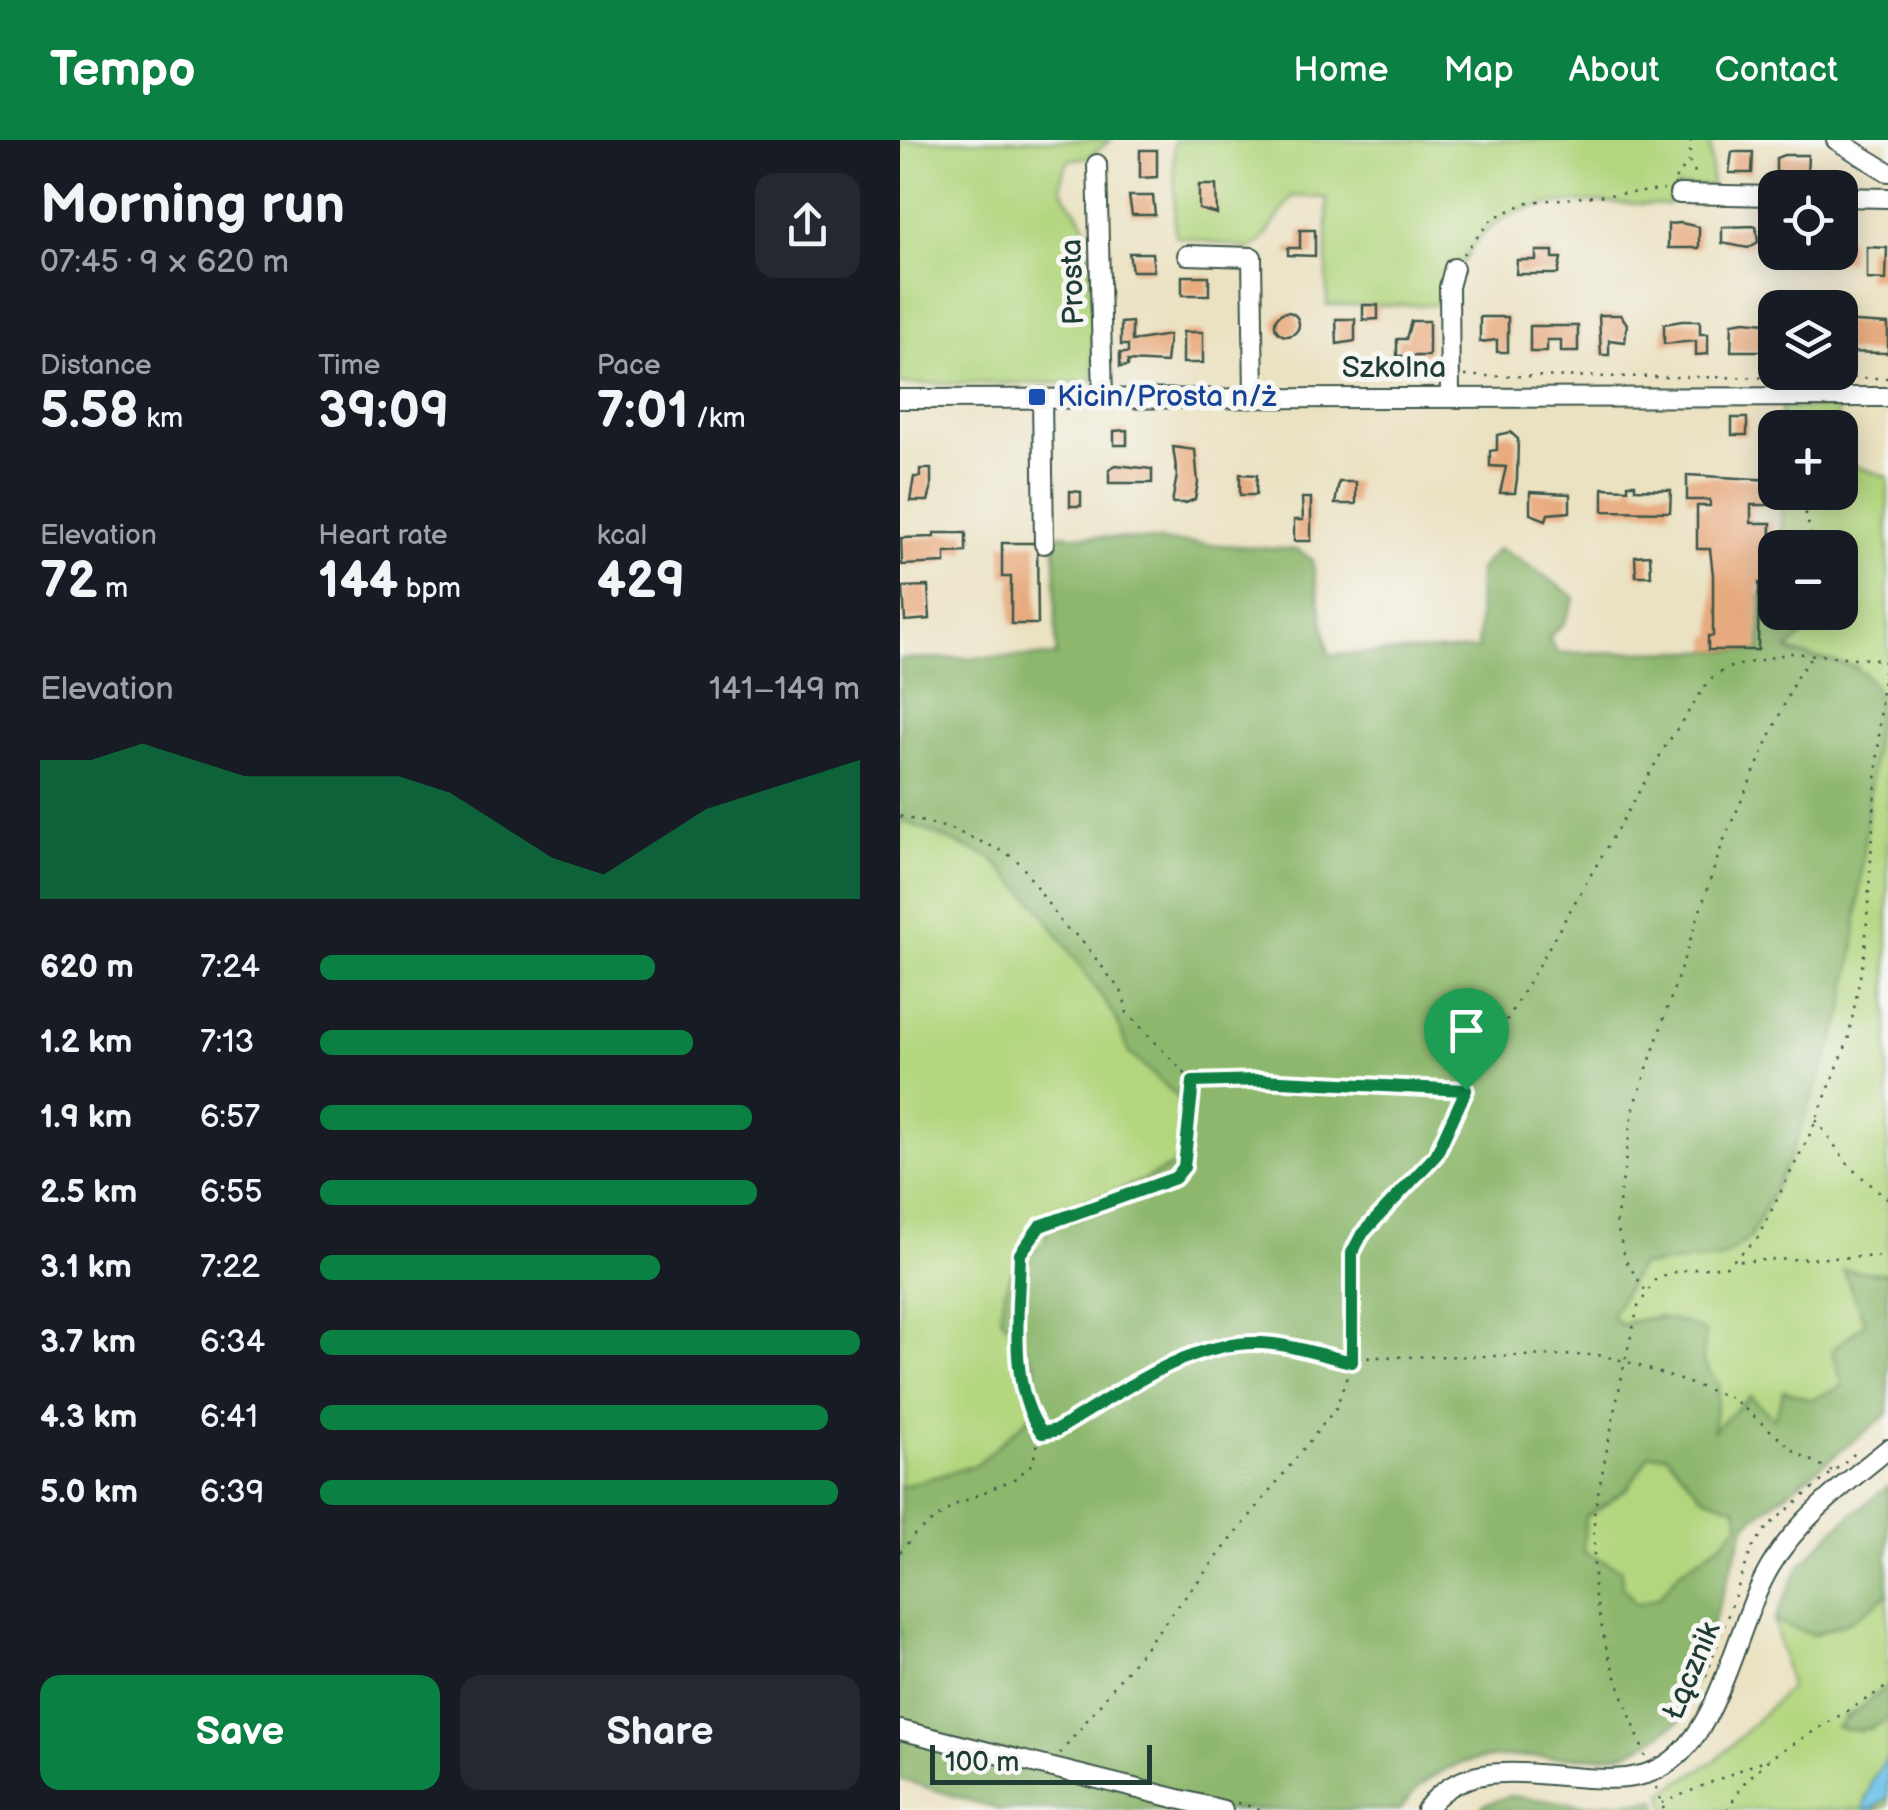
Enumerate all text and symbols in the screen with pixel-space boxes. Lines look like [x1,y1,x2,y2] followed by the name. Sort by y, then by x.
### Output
[50,42,196,99] text: Tempo
[1293,49,1388,92] text: Home
[1443,49,1514,92] text: Map
[1569,49,1660,92] text: About
[1715,49,1838,92] text: Contact
[1758,170,1858,630] map controls
[1758,170,1858,270] button: locate
[40,172,345,239] text: Morning run
[755,173,860,278] button: share
[1054,238,1092,326] street label: Prosta
[40,243,289,282] text: 07:45 · 9 × 620 m
[1758,290,1858,390] button: layers
[40,349,152,382] text: Distance
[318,349,380,382] text: Time
[597,349,661,382] text: Pace
[1342,350,1446,386] street label: Szkolna
[1057,379,1277,415] place label: Kicin/Prosta n/ż
[40,382,139,442] text: 5.58
[318,382,449,442] text: 39:09
[597,382,688,442] text: 7:01
[1026,386,1048,408] marker: Kicin/Prosta n/ż
[139,402,183,435] text: km
[688,402,746,435] text: /km
[1758,410,1858,510] button: +
[40,519,157,552] text: Elevation
[318,519,448,552] text: Heart rate
[597,519,647,552] text: kcal
[1758,530,1858,630] button: −
[40,552,98,612] text: 72
[318,552,398,612] text: 144
[597,552,685,612] text: 429
[98,572,128,605] text: m
[398,572,461,605] text: bpm
[40,670,173,709] text: Elevation
[709,670,860,709] text: 141–149 m
[40,948,134,987] text: 620 m
[200,948,260,987] text: 7:24
[1424,988,1509,1091] pin
[1439,1003,1494,1058] icon: arrive
[40,1023,132,1062] text: 1.2 km
[200,1023,254,1062] text: 7:13
[40,1098,132,1137] text: 1.9 km
[200,1098,260,1137] text: 6:57
[40,1173,137,1212] text: 2.5 km
[200,1173,263,1212] text: 6:55
[40,1248,132,1287] text: 3.1 km
[200,1248,260,1287] text: 7:22
[40,1323,136,1362] text: 3.7 km
[200,1323,265,1362] text: 6:34
[40,1398,137,1437] text: 4.3 km
[200,1398,258,1437] text: 6:41
[40,1473,138,1512] text: 5.0 km
[200,1473,264,1512] text: 6:39
[1655,1617,1729,1725] street label: Łącznik
[40,1675,440,1790] button: Save
[460,1675,860,1790] button: Share
[930,1740,1152,1784] scale bar
[945,1746,1019,1779] text: 100 m

